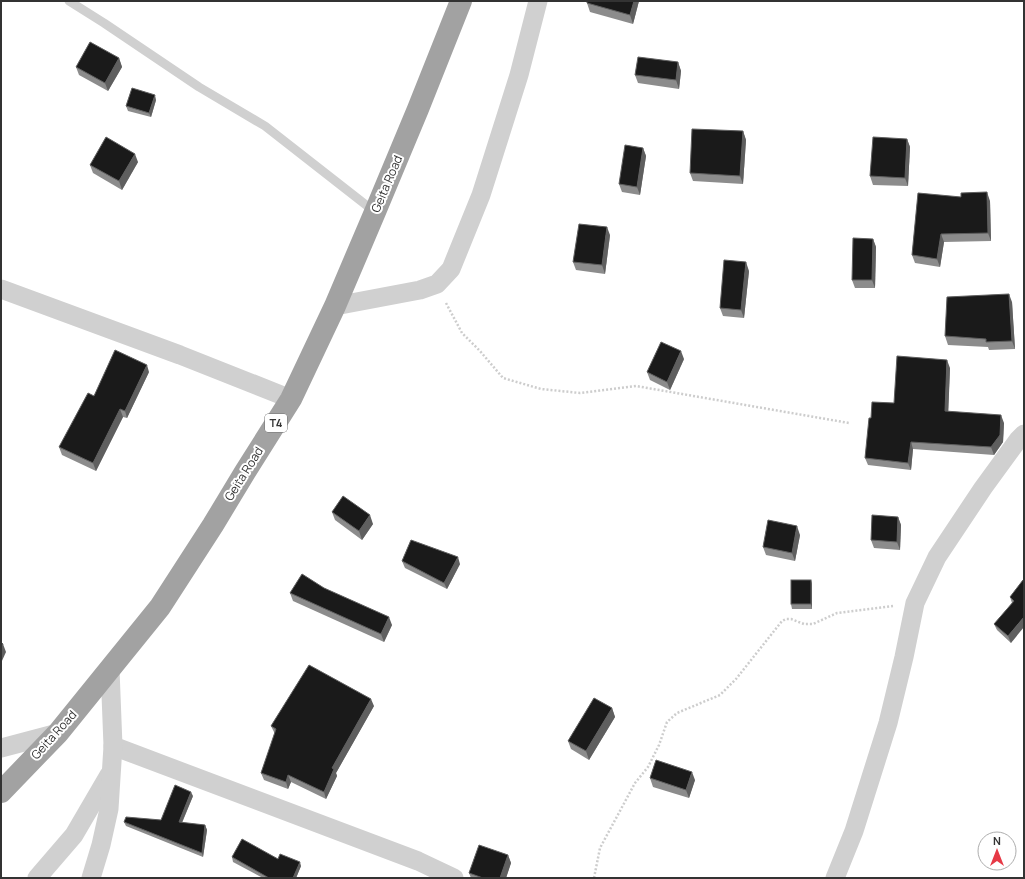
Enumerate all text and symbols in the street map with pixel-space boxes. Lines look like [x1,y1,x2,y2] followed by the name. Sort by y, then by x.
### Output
[367,153,406,215] street label: Geita Road
[265,414,287,432] road number: T4
[220,444,267,504] street label: Geita Road
[27,706,80,763] street label: Geita Road
[977,831,1017,871] north arrow
[993,833,1001,848] text: N

